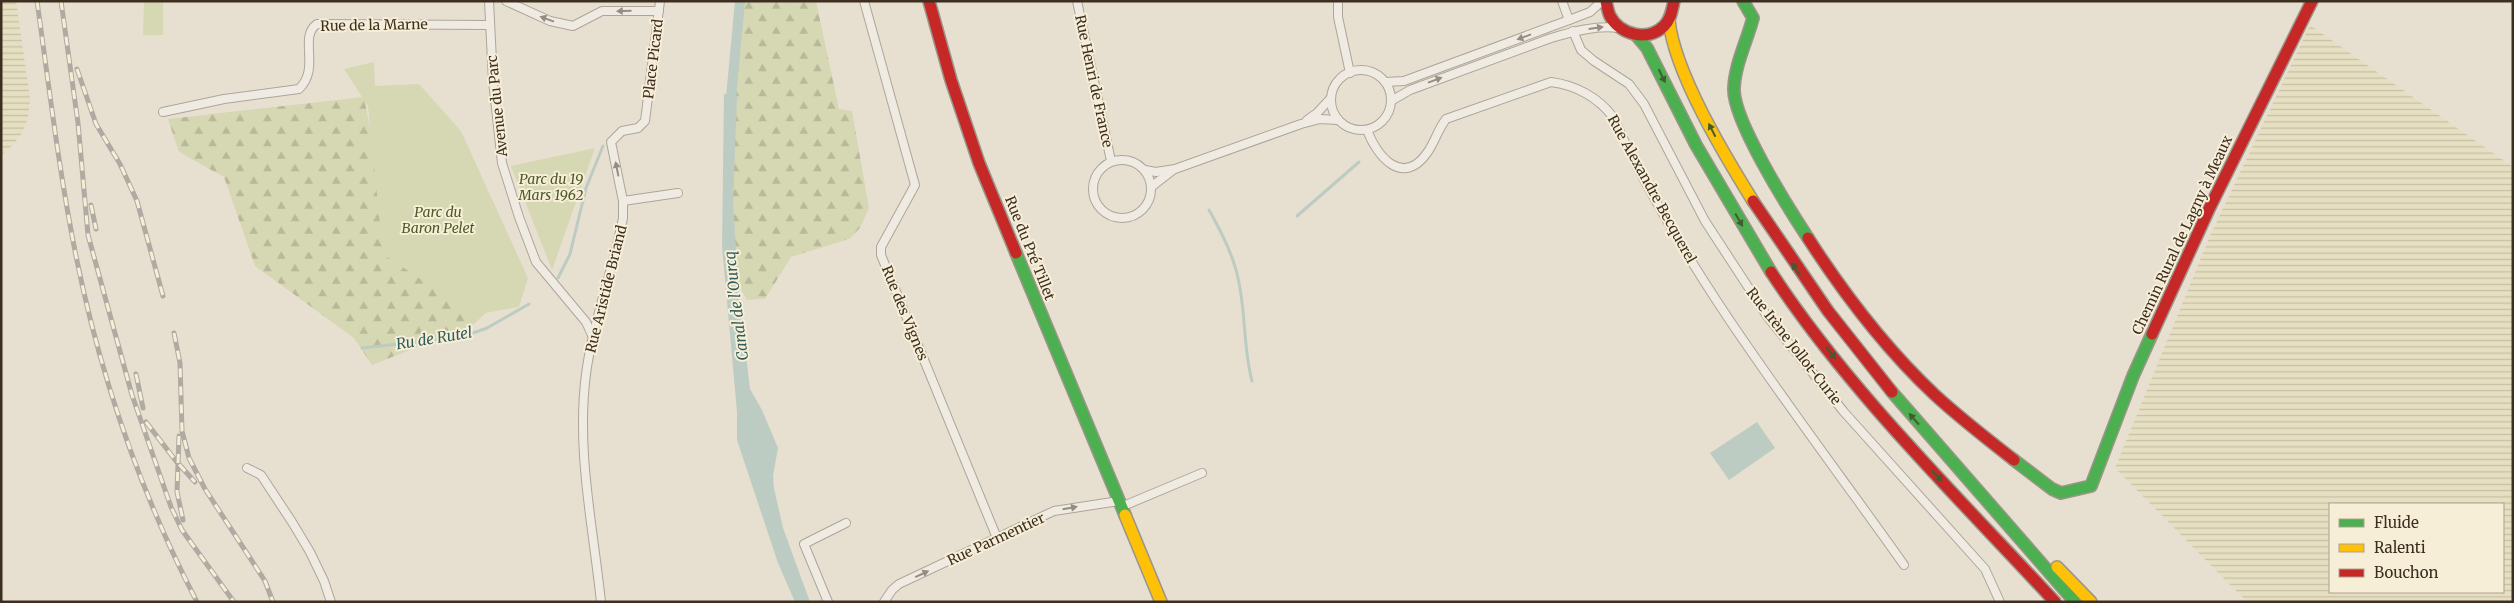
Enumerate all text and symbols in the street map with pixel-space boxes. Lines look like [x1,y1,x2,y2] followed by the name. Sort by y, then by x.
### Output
[615,7,631,15] one-way arrow
[1071,13,1117,149] street label: Rue Henri de France
[320,15,428,35] street label: Rue de la Marne
[540,15,555,22] one-way arrow
[639,17,667,100] street label: Place Picard
[1588,24,1604,32] one-way arrow
[1516,34,1531,41] one-way arrow
[483,54,511,159] street label: Avenue du Parc
[1658,69,1666,84] one-way arrow
[1428,76,1443,84] one-way arrow
[1604,112,1701,267] street label: Rue Alexandre Becquerel
[1708,122,1716,137] one-way arrow
[2128,132,2236,337] street label: Chemin Rural de Lagny à Meaux
[612,161,620,177] one-way arrow
[518,170,583,204] park label: Parc du 19 Mars 1962
[1001,193,1059,303] street label: Rue du Pré Tillet
[402,203,475,237] park label: Parc du Baron Pelet
[1734,213,1743,226] one-way arrow
[581,223,631,355] street label: Rue Aristide Briand
[720,250,752,362] water label: Canal de l'Ourcq
[1791,262,1801,275] one-way arrow
[878,263,932,363] street label: Rue des Vignes
[1743,284,1845,408] street label: Rue Irène Jollot-Curie
[395,323,473,353] water label: Ru de Rutel
[1825,346,1836,359] one-way arrow
[1908,413,1919,426] one-way arrow
[1932,469,1943,482] one-way arrow
[1063,503,1079,511] one-way arrow
[2329,503,2504,593] legend
[944,509,1048,569] street label: Rue Parmentier
[2374,513,2419,532] text: Fluide
[2374,538,2426,557] text: Ralenti
[2374,563,2438,582] text: Bouchon
[915,569,929,577] one-way arrow

